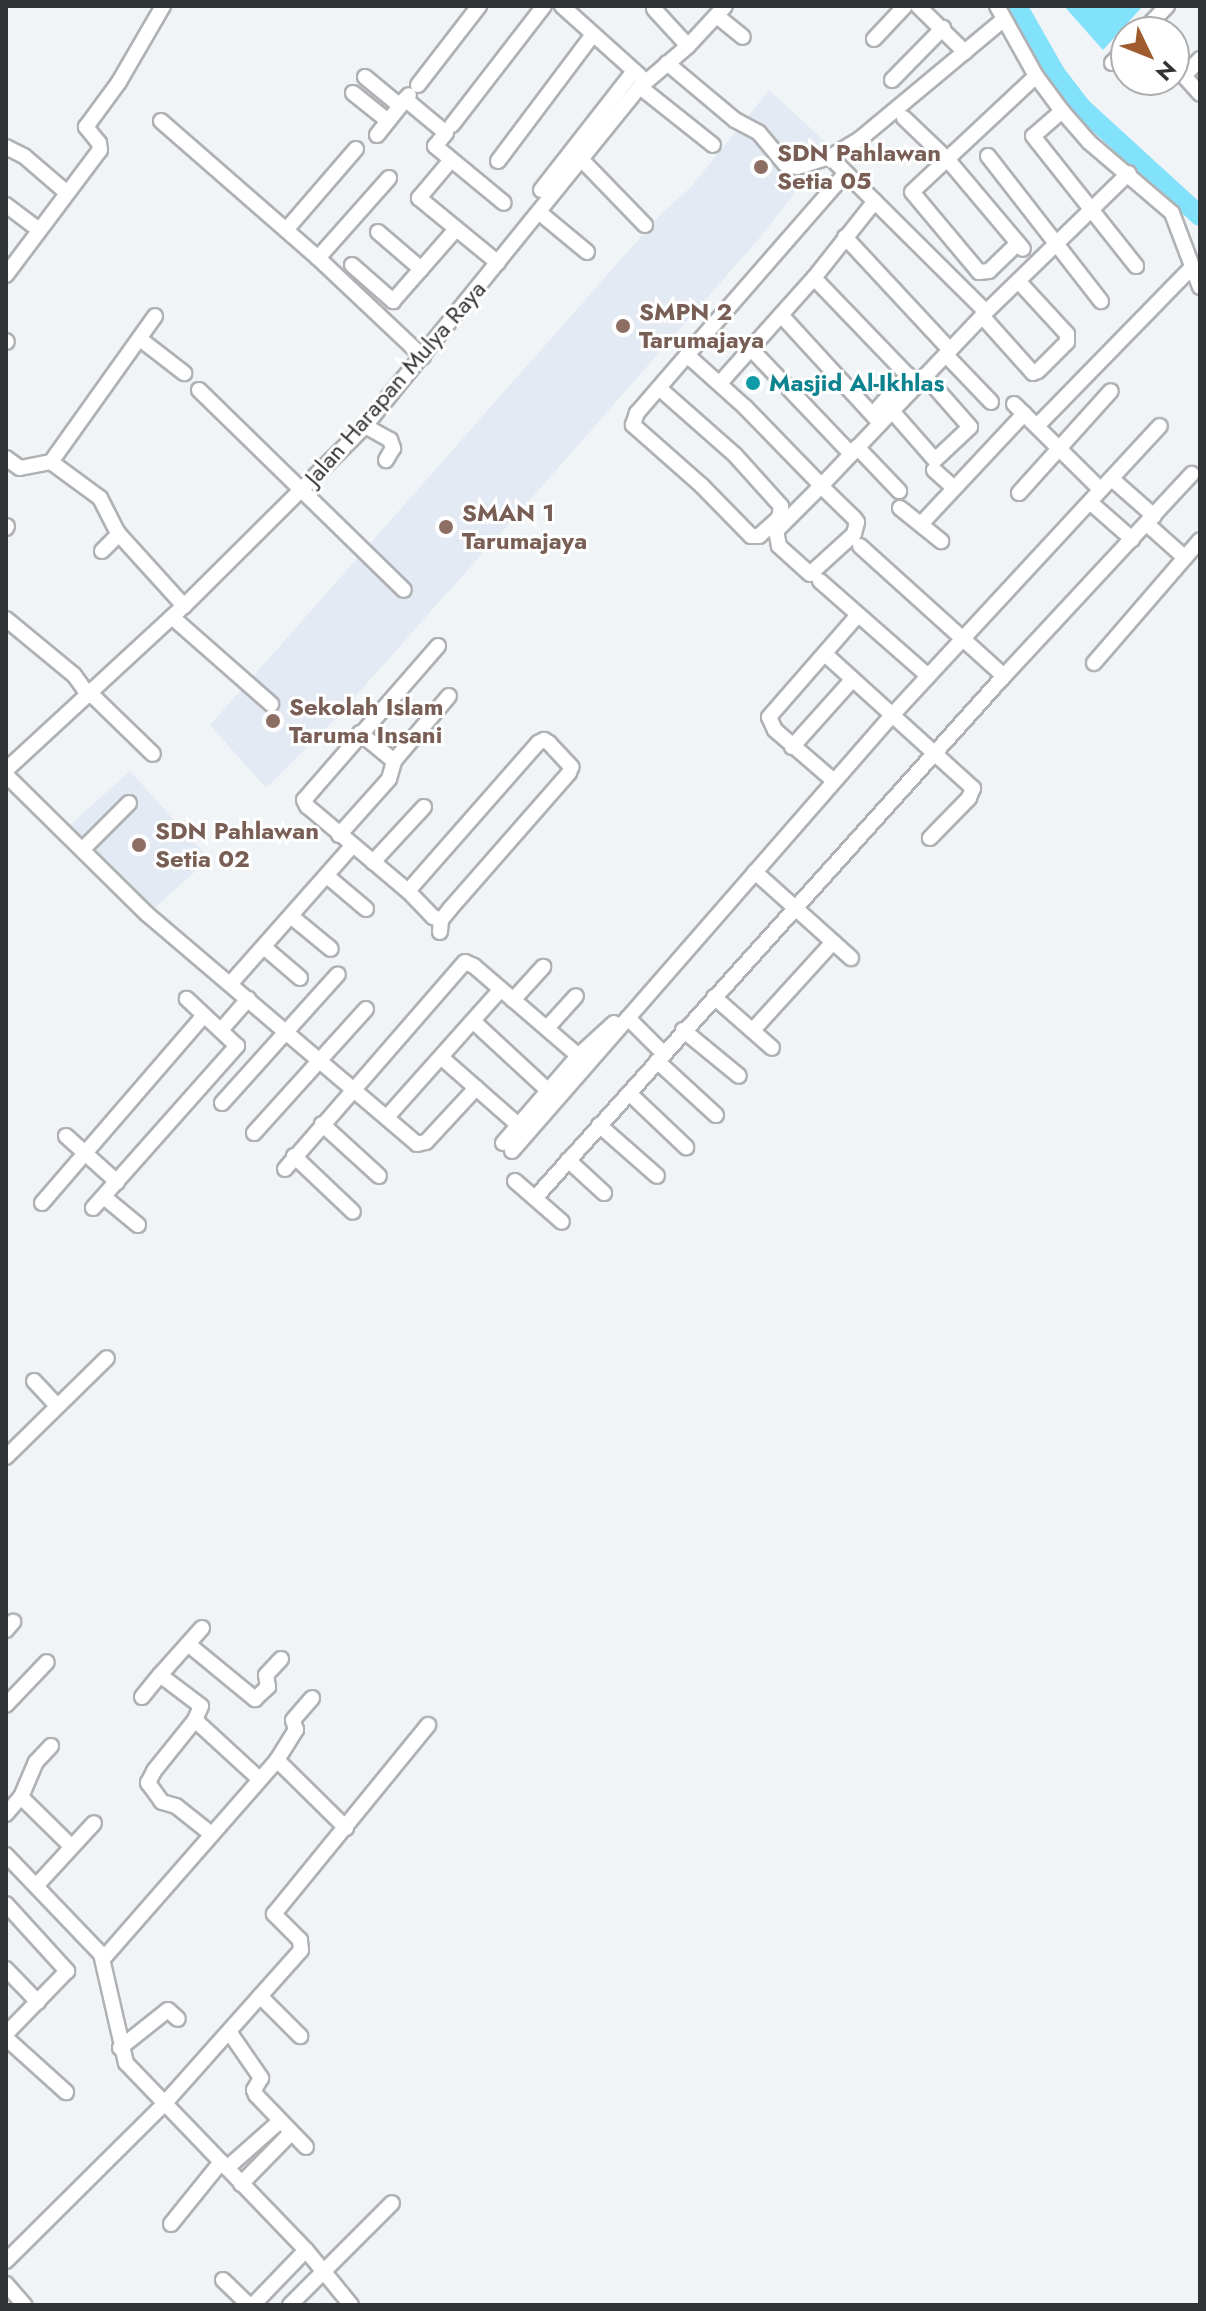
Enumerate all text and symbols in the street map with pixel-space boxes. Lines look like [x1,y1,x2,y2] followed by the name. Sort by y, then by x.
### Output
[1110,16,1190,96] north arrow
[1148,54,1184,88] text: N
[777,139,941,195] place label: SDN Pahlawan Setia 05
[752,158,770,176] marker: SDN Pahlawan Setia 05
[298,275,492,491] street label: Jalan Harapan Mulya Raya
[639,298,764,354] place label: SMPN 2 Tarumajaya
[614,317,632,335] marker: SMPN 2 Tarumajaya
[769,369,944,397] place label: Masjid Al-Ikhlas
[744,374,762,392] marker: Masjid Al-Ikhlas
[462,499,587,555] place label: SMAN 1 Tarumajaya
[437,518,455,536] marker: SMAN 1 Tarumajaya
[289,693,443,749] place label: Sekolah Islam Taruma Insani
[264,712,282,730] marker: Sekolah Islam Taruma Insani
[155,817,319,873] place label: SDN Pahlawan Setia 02
[130,836,148,854] marker: SDN Pahlawan Setia 02

